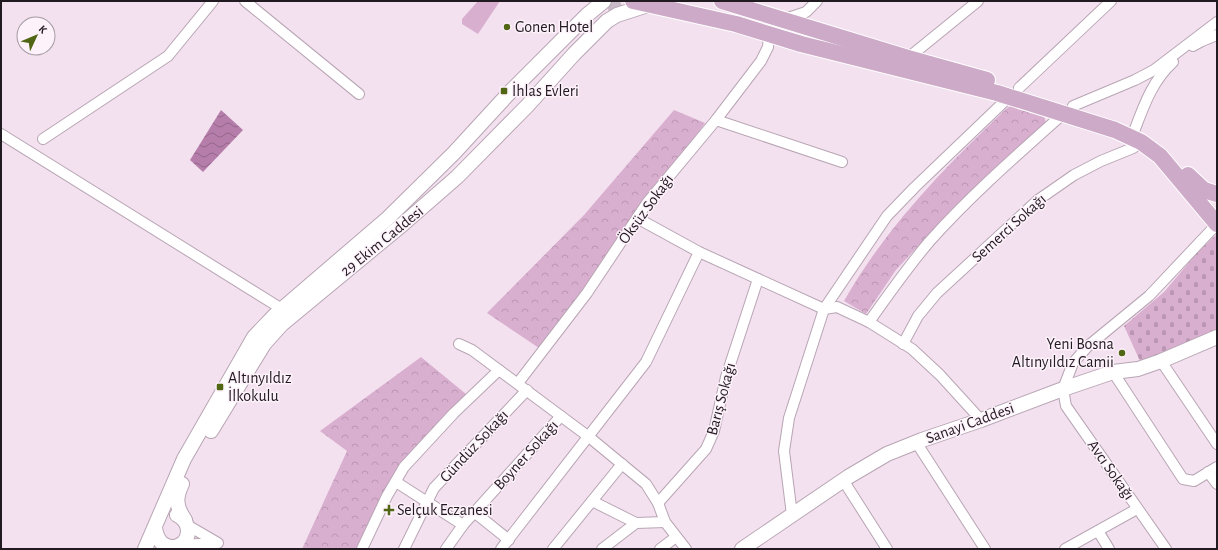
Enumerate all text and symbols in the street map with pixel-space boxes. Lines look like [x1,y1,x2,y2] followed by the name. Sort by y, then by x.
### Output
[16,16,56,56] north arrow
[515,19,593,35] place label: Gonen Hotel
[502,22,512,32] marker: Gonen Hotel
[37,23,49,36] text: K
[512,81,579,99] place label: İhlas Evleri
[499,86,509,96] marker: İhlas Evleri
[614,170,677,247] street label: Öksüz Sokağı
[969,191,1049,265] street label: Semerci Sokağı
[338,203,426,279] street label: 29 Ekim Caddesi
[1012,336,1114,371] place label: Yeni Bosna Altınyıldız Camii
[1117,348,1127,358] marker: Yeni Bosna Altınyıldız Camii
[704,361,738,437] street label: Barış Sokağı
[228,370,292,404] place label: Altınyıldız İlkokulu
[215,382,225,392] marker: Altınyıldız İlkokulu
[924,400,1017,447] street label: Sanayi Caddesi
[437,407,511,485] street label: Gündüz Sokağı
[491,417,562,494] street label: Boyner Sokağı
[1085,437,1137,503] street label: Avcı Sokağı
[397,502,493,518] place label: Selçuk Eczanesi
[384,505,394,515] marker: Selçuk Eczanesi

